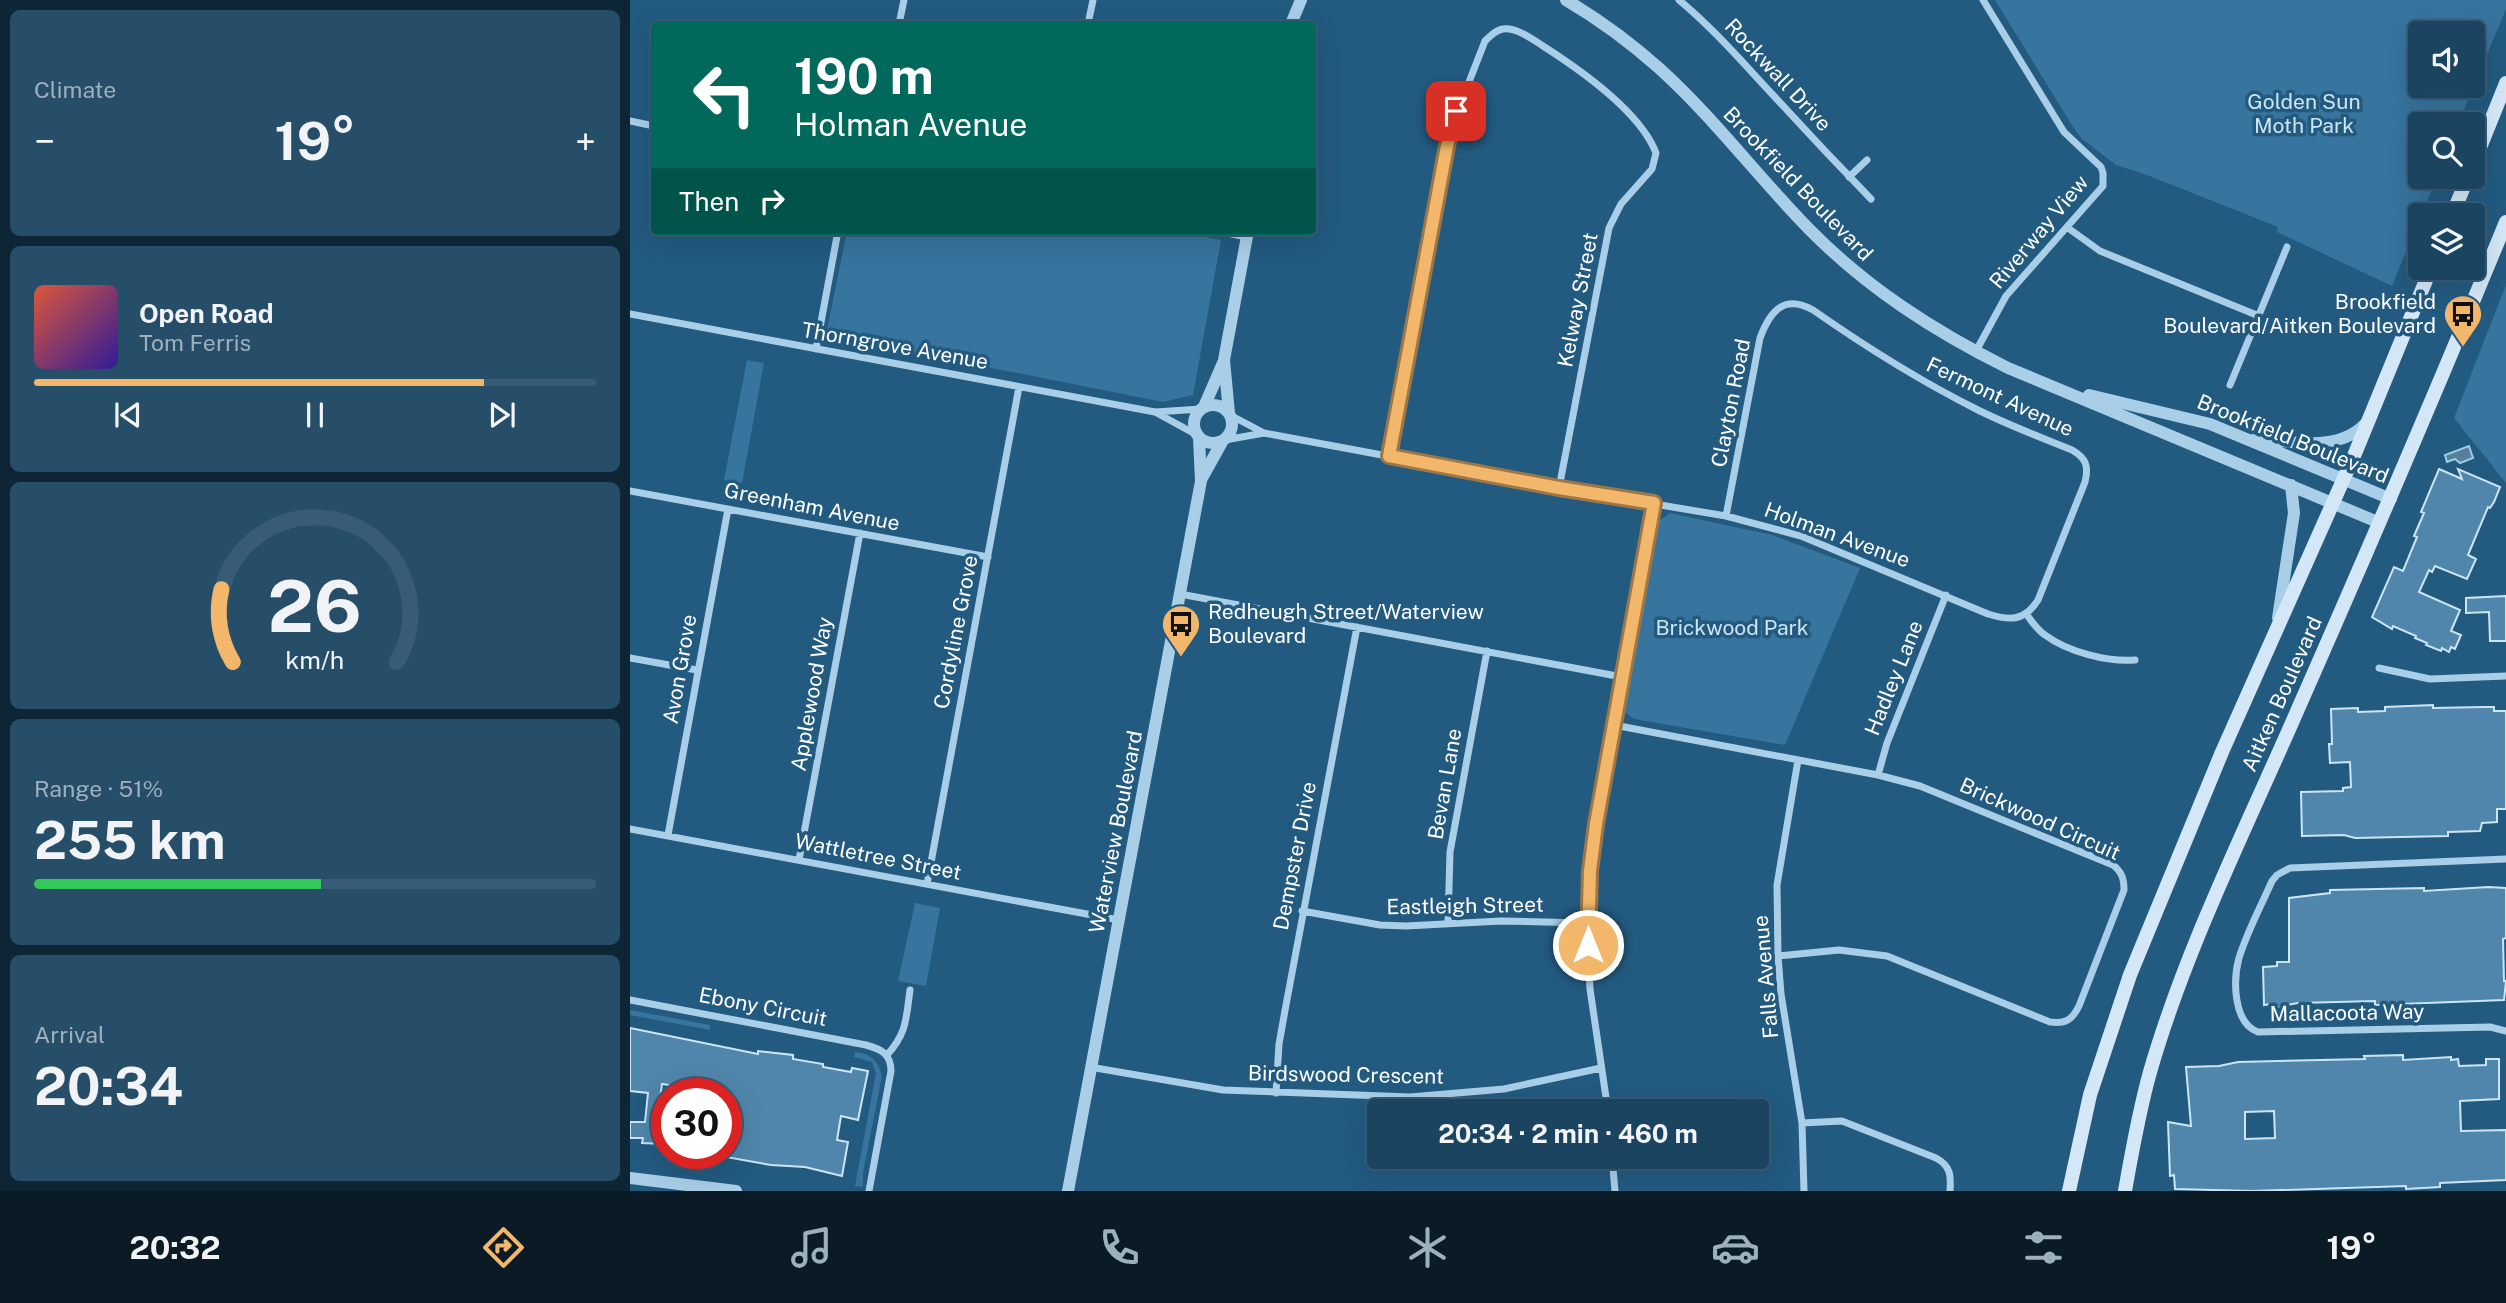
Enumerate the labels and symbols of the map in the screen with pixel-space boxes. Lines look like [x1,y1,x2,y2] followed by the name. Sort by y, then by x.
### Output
[1720,13,1837,136] street label: Rockwall Drive
[1426,81,1486,141] pin
[2247,89,2361,138] park label: Golden Sun Moth Park
[1718,101,1878,266] street label: Brookfield Boulevard
[1984,170,2093,294] street label: Riverway View
[1552,230,1603,369] street label: Kelway Street
[2163,289,2436,338] place label: Brookfield Boulevard/Aitken Boulevard
[2442,293,2484,348] bus stop icon: Brookfield Boulevard/Aitken Boulevard
[800,317,990,374] street label: Thorngrove Avenue
[1706,337,1755,469] street label: Clayton Road
[1923,352,2078,442] street label: Fermont Avenue
[2194,389,2393,488] street label: Brookfield Boulevard
[722,477,902,536] street label: Greenham Avenue
[1761,497,1913,572] street label: Holman Avenue
[928,553,983,711] street label: Cordyline Grove
[1208,599,1484,648] place label: Redheugh Street/Waterview Boulevard
[1160,603,1202,658] bus stop icon: Redheugh Street/Waterview Boulevard
[658,612,701,725] street label: Avon Grove
[2236,612,2327,775] street label: Aitken Boulevard
[786,615,837,773] street label: Applewood Way
[1655,615,1809,640] park label: Brickwood Park
[1859,617,1928,739] street label: Hadley Lane
[1422,726,1467,841] street label: Bevan Lane
[1084,728,1147,935] street label: Waterview Boulevard
[1956,772,2124,865] street label: Brickwood Circuit
[1268,780,1321,932] street label: Dempster Drive
[793,828,963,885] street label: Wattletree Street
[1386,892,1544,919] street label: Eastleigh Street
[1551,908,1625,982] position arrow
[1748,914,1783,1040] street label: Falls Avenue
[697,982,829,1031] street label: Ebony Circuit
[2269,999,2425,1026] street label: Mallacoota Way
[1248,1060,1444,1089] street label: Birdswood Crescent
[651,1078,742,1169] speed limit sign: 30

